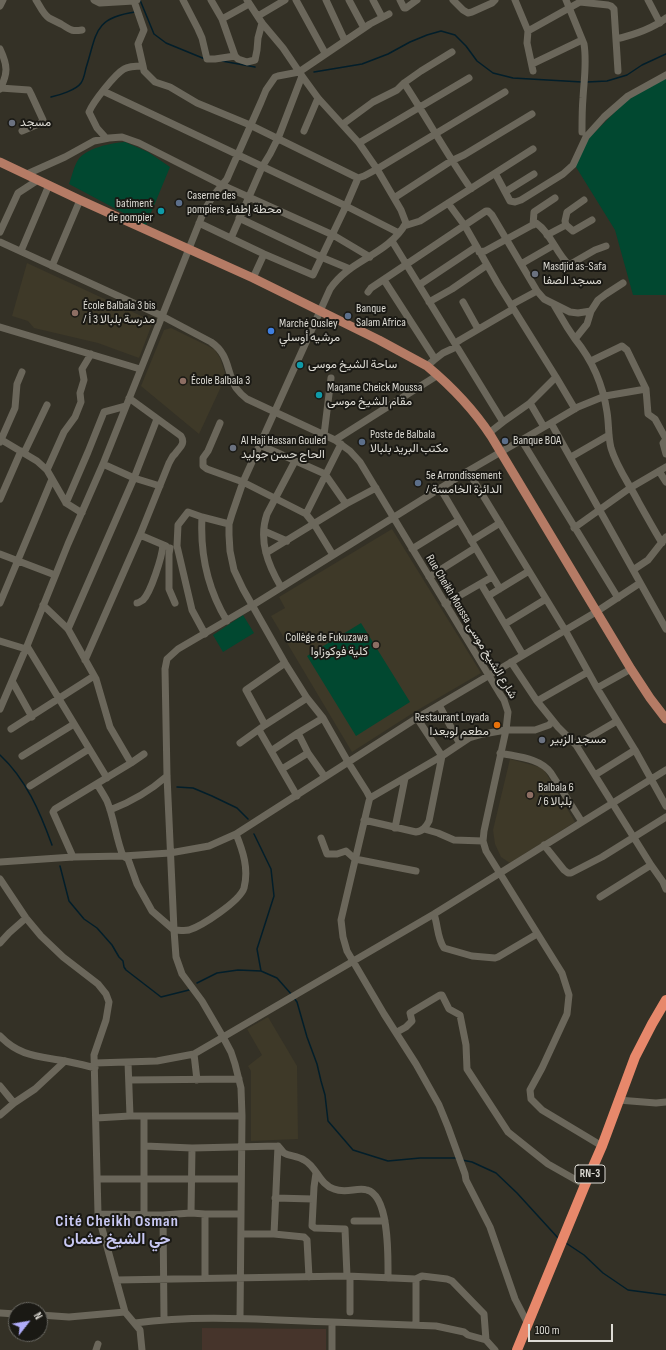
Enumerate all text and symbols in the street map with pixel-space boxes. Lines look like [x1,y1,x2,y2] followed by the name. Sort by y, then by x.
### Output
[20,116,51,130] place label: مسجد
[7,118,17,128] marker: مسجد
[187,189,282,217] place label: Caserne des pompiers محطة إطفاء
[108,197,153,225] place label: batiment de pompier
[174,198,184,208] marker: Caserne des pompiers محطة إطفاء
[156,206,166,216] marker: batiment de pompier
[543,260,606,288] place label: Masdjid as-Safa مسجد الصفا
[530,269,540,279] marker: Masdjid as-Safa مسجد الصفا
[83,299,156,327] place label: École Balbala 3 bis / مدرسة بلبالا 3 أ
[356,302,406,330] place label: Banque Salam Africa
[70,308,80,318] marker: École Balbala 3 bis / مدرسة بلبالا 3 أ
[343,311,353,321] marker: Banque Salam Africa
[279,317,340,345] place label: Marché Ousley مرشيه أوسلي
[266,326,276,336] marker: Marché Ousley مرشيه أوسلي
[308,358,397,372] place label: ساحة الشيخ موسى
[295,360,305,370] marker: ساحة الشيخ موسى
[191,374,250,388] place label: École Balbala 3
[178,376,188,386] marker: École Balbala 3
[327,381,422,409] place label: Maqame Cheick Moussa مقام الشيخ موسى
[314,390,324,400] marker: Maqame Cheick Moussa مقام الشيخ موسى
[370,428,448,456] place label: Poste de Balbala مكتب البريد بلبالا
[241,434,326,462] place label: Al Haji Hassan Gouled الحاج حسن جوليد
[513,434,561,448] place label: Banque BOA
[500,436,510,446] marker: Banque BOA
[357,437,367,447] marker: Poste de Balbala مكتب البريد بلبالا
[228,443,238,453] marker: Al Haji Hassan Gouled الحاج حسن جوليد
[426,469,502,497] place label: 5e Arrondissement / الدائرة الخامسة
[413,478,423,488] marker: 5e Arrondissement / الدائرة الخامسة
[422,552,520,702] street label: Rue Cheikh Moussa شارع الشيخ موسى
[286,631,368,659] place label: Collège de Fukuzawa كلية فوكوزاوا
[371,640,381,650] marker: Collège de Fukuzawa كلية فوكوزاوا
[415,711,489,739] place label: Restaurant Loyada مطعم لويعدا
[492,720,502,730] marker: Restaurant Loyada مطعم لويعدا
[550,733,607,747] place label: مسجد الزبير
[537,735,547,745] marker: مسجد الزبير
[538,781,574,809] place label: Balbala 6 / بلبالا 6
[525,790,535,800] marker: Balbala 6 / بلبالا 6
[575,1165,605,1183] road number: RN-3
[55,1212,179,1250] district label: Cité Cheikh Osman حي الشيخ عثمان
[8,1302,48,1342] north arrow
[31,1310,45,1322] text: N
[530,1316,615,1342] scale bar
[535,1323,560,1338] text: 100 m

